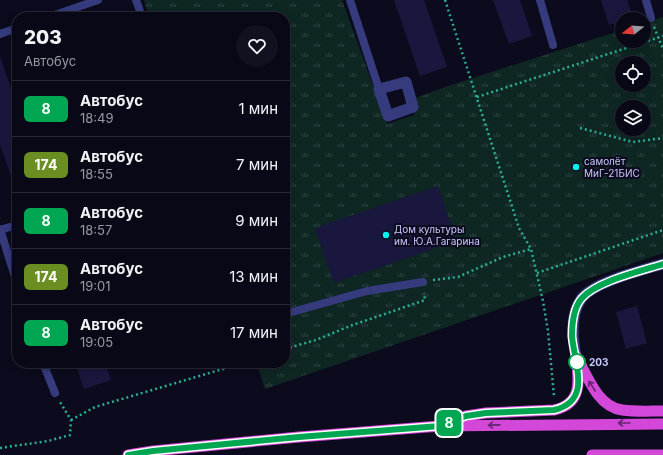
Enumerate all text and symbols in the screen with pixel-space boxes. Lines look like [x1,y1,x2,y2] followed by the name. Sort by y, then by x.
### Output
[615,12,651,48] north arrow
[615,12,651,136] map controls
[236,25,278,67] button: heart
[24,26,62,49] text: 203
[24,53,76,69] text: Автобус
[615,56,651,92] button: locate
[80,91,143,110] text: Автобус
[238,99,278,118] text: 1 мин
[41,100,51,117] text: 8
[615,100,651,136] button: layers
[80,110,114,126] text: 18:49
[80,147,143,166] text: Автобус
[236,155,278,174] text: 7 мин
[584,155,640,179] place label: самолёт МиГ-21БИС
[35,156,57,173] text: 174
[571,162,581,172] marker: самолёт МиГ-21БИС
[80,166,113,182] text: 18:55
[80,203,143,222] text: Автобус
[235,211,278,230] text: 9 мин
[41,212,51,229] text: 8
[80,222,112,238] text: 18:57
[394,223,480,247] place label: Дом культуры им. Ю.А.Гагарина
[381,230,391,240] marker: Дом культуры им. Ю.А.Гагарина
[80,259,143,278] text: Автобус
[229,267,278,286] text: 13 мин
[35,268,57,285] text: 174
[80,278,111,294] text: 19:01
[80,315,143,334] text: Автобус
[230,323,278,342] text: 17 мин
[41,324,51,341] text: 8
[80,334,113,350] text: 19:05
[568,353,586,371] marker: 203
[589,356,609,368] place label: 203
[588,380,596,391] one-way arrow
[436,410,462,436] line badge: 8
[444,414,454,431] text: 8
[618,419,631,427] one-way arrow
[488,421,501,429] one-way arrow

